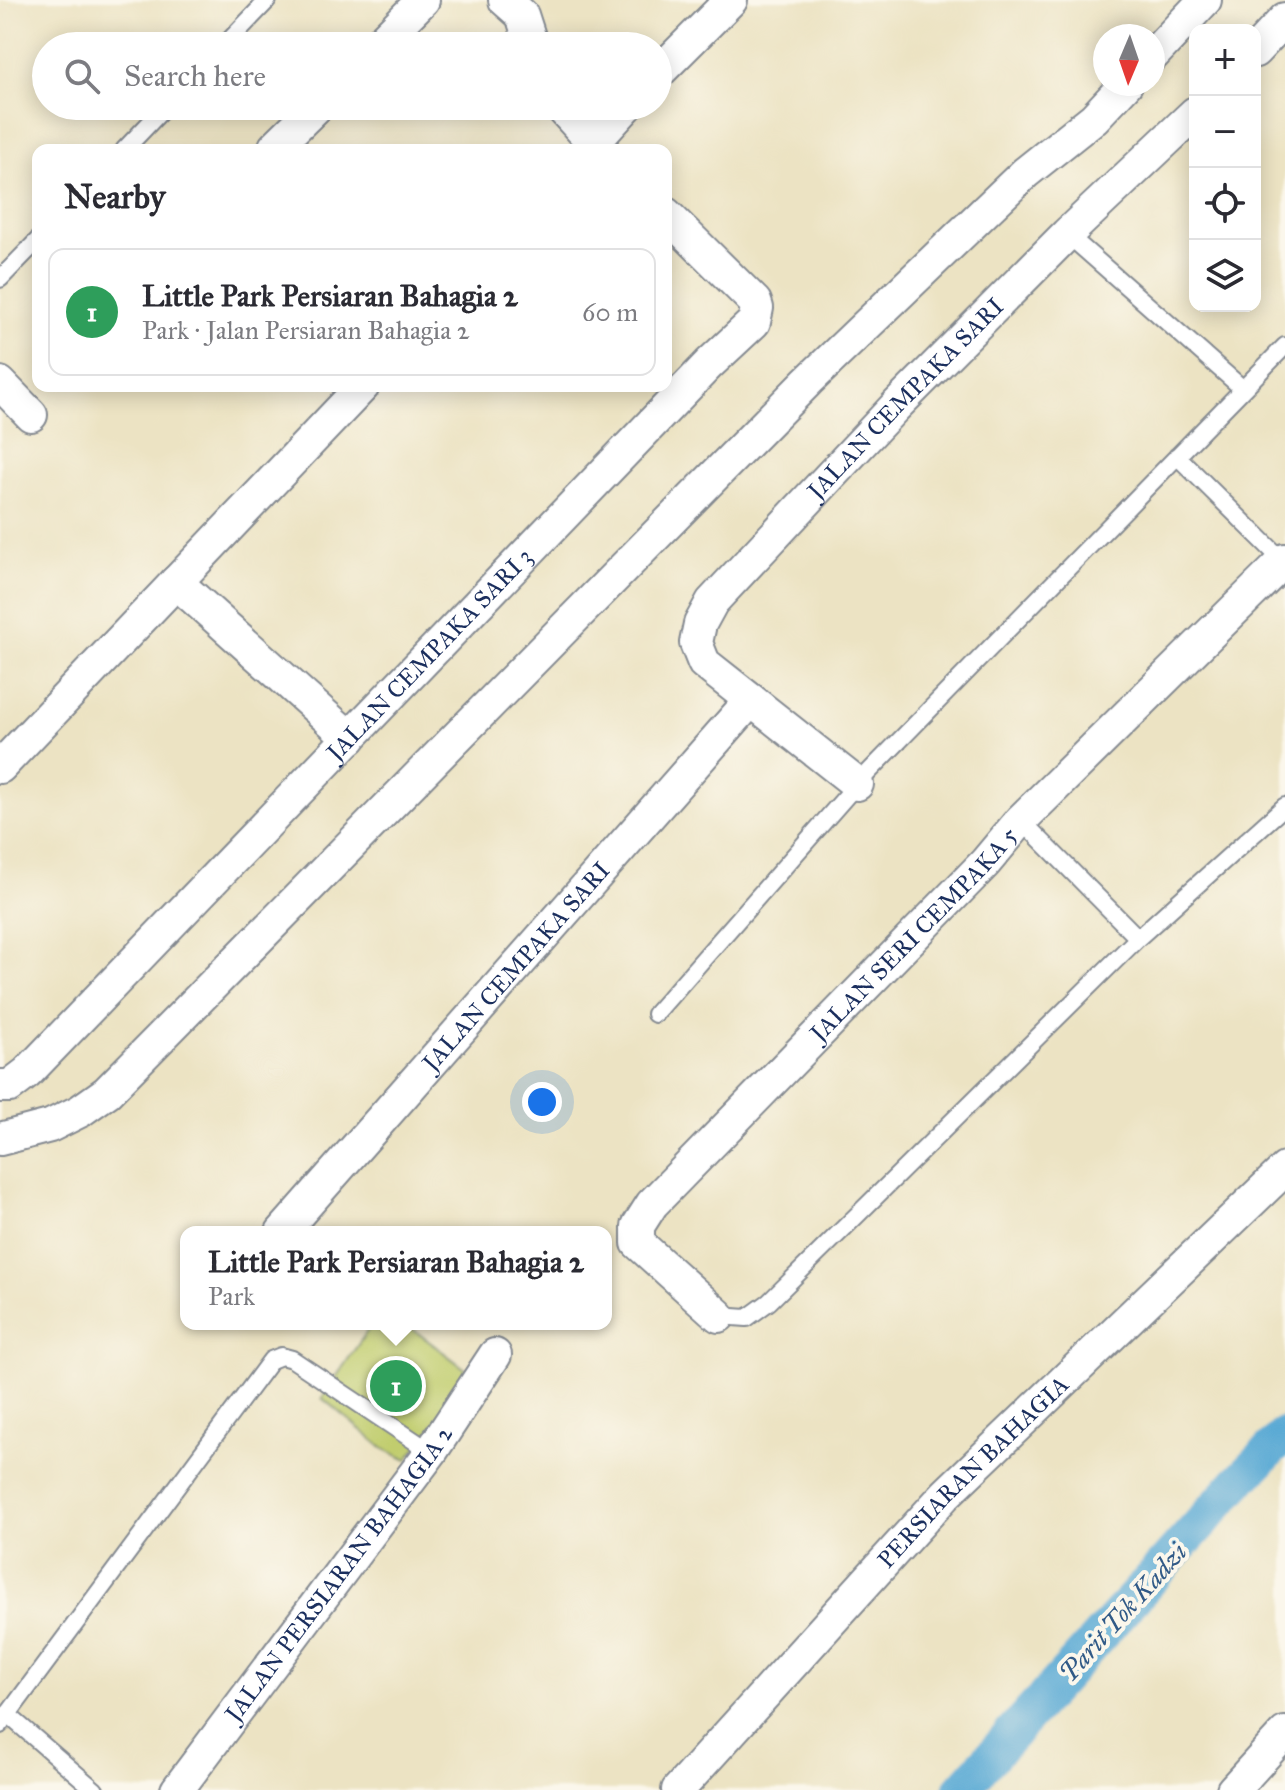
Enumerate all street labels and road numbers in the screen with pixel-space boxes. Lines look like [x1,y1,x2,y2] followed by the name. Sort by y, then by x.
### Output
[799,291,1010,508] street label: JALAN CEMPAKA SARI
[318,542,539,769] street label: JALAN CEMPAKA SARI 3
[802,821,1024,1050] street label: JALAN SERI CEMPAKA 5
[414,856,616,1080] street label: JALAN CEMPAKA SARI
[871,1370,1075,1574] street label: PERSIARAN BAHAGIA
[217,1420,459,1730] street label: JALAN PERSIARAN BAHAGIA 2

